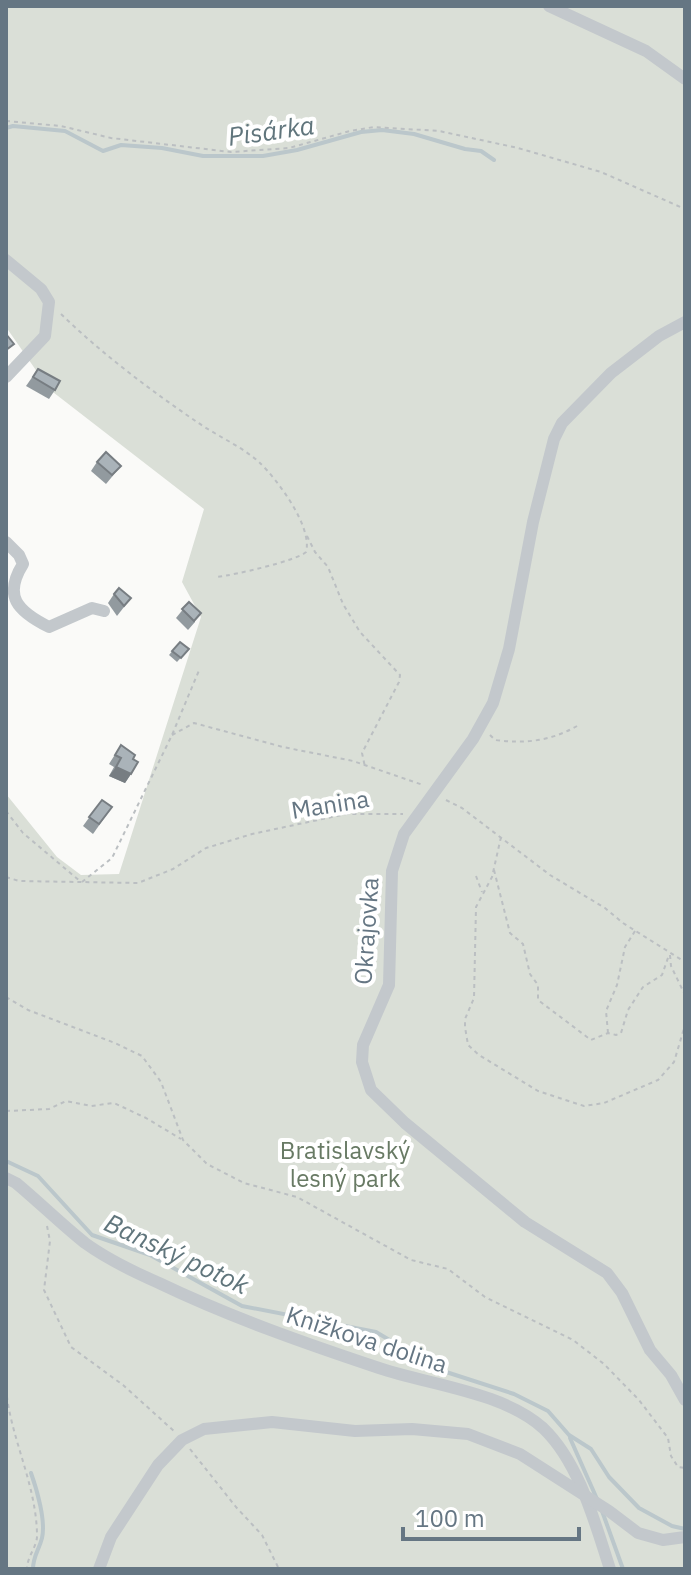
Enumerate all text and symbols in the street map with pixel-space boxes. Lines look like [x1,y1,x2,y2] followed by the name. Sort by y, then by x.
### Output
[225,107,317,153] water label: Pisárka
[289,782,371,826] street label: Manina
[346,876,386,986] street label: Okrajovka
[280,1134,410,1194] park label: Bratislavský lesný park
[99,1205,255,1301] water label: Banský potok
[282,1298,452,1380] street label: Knižkova dolina
[403,1491,579,1541] scale bar
[415,1502,485,1534] text: 100 m

